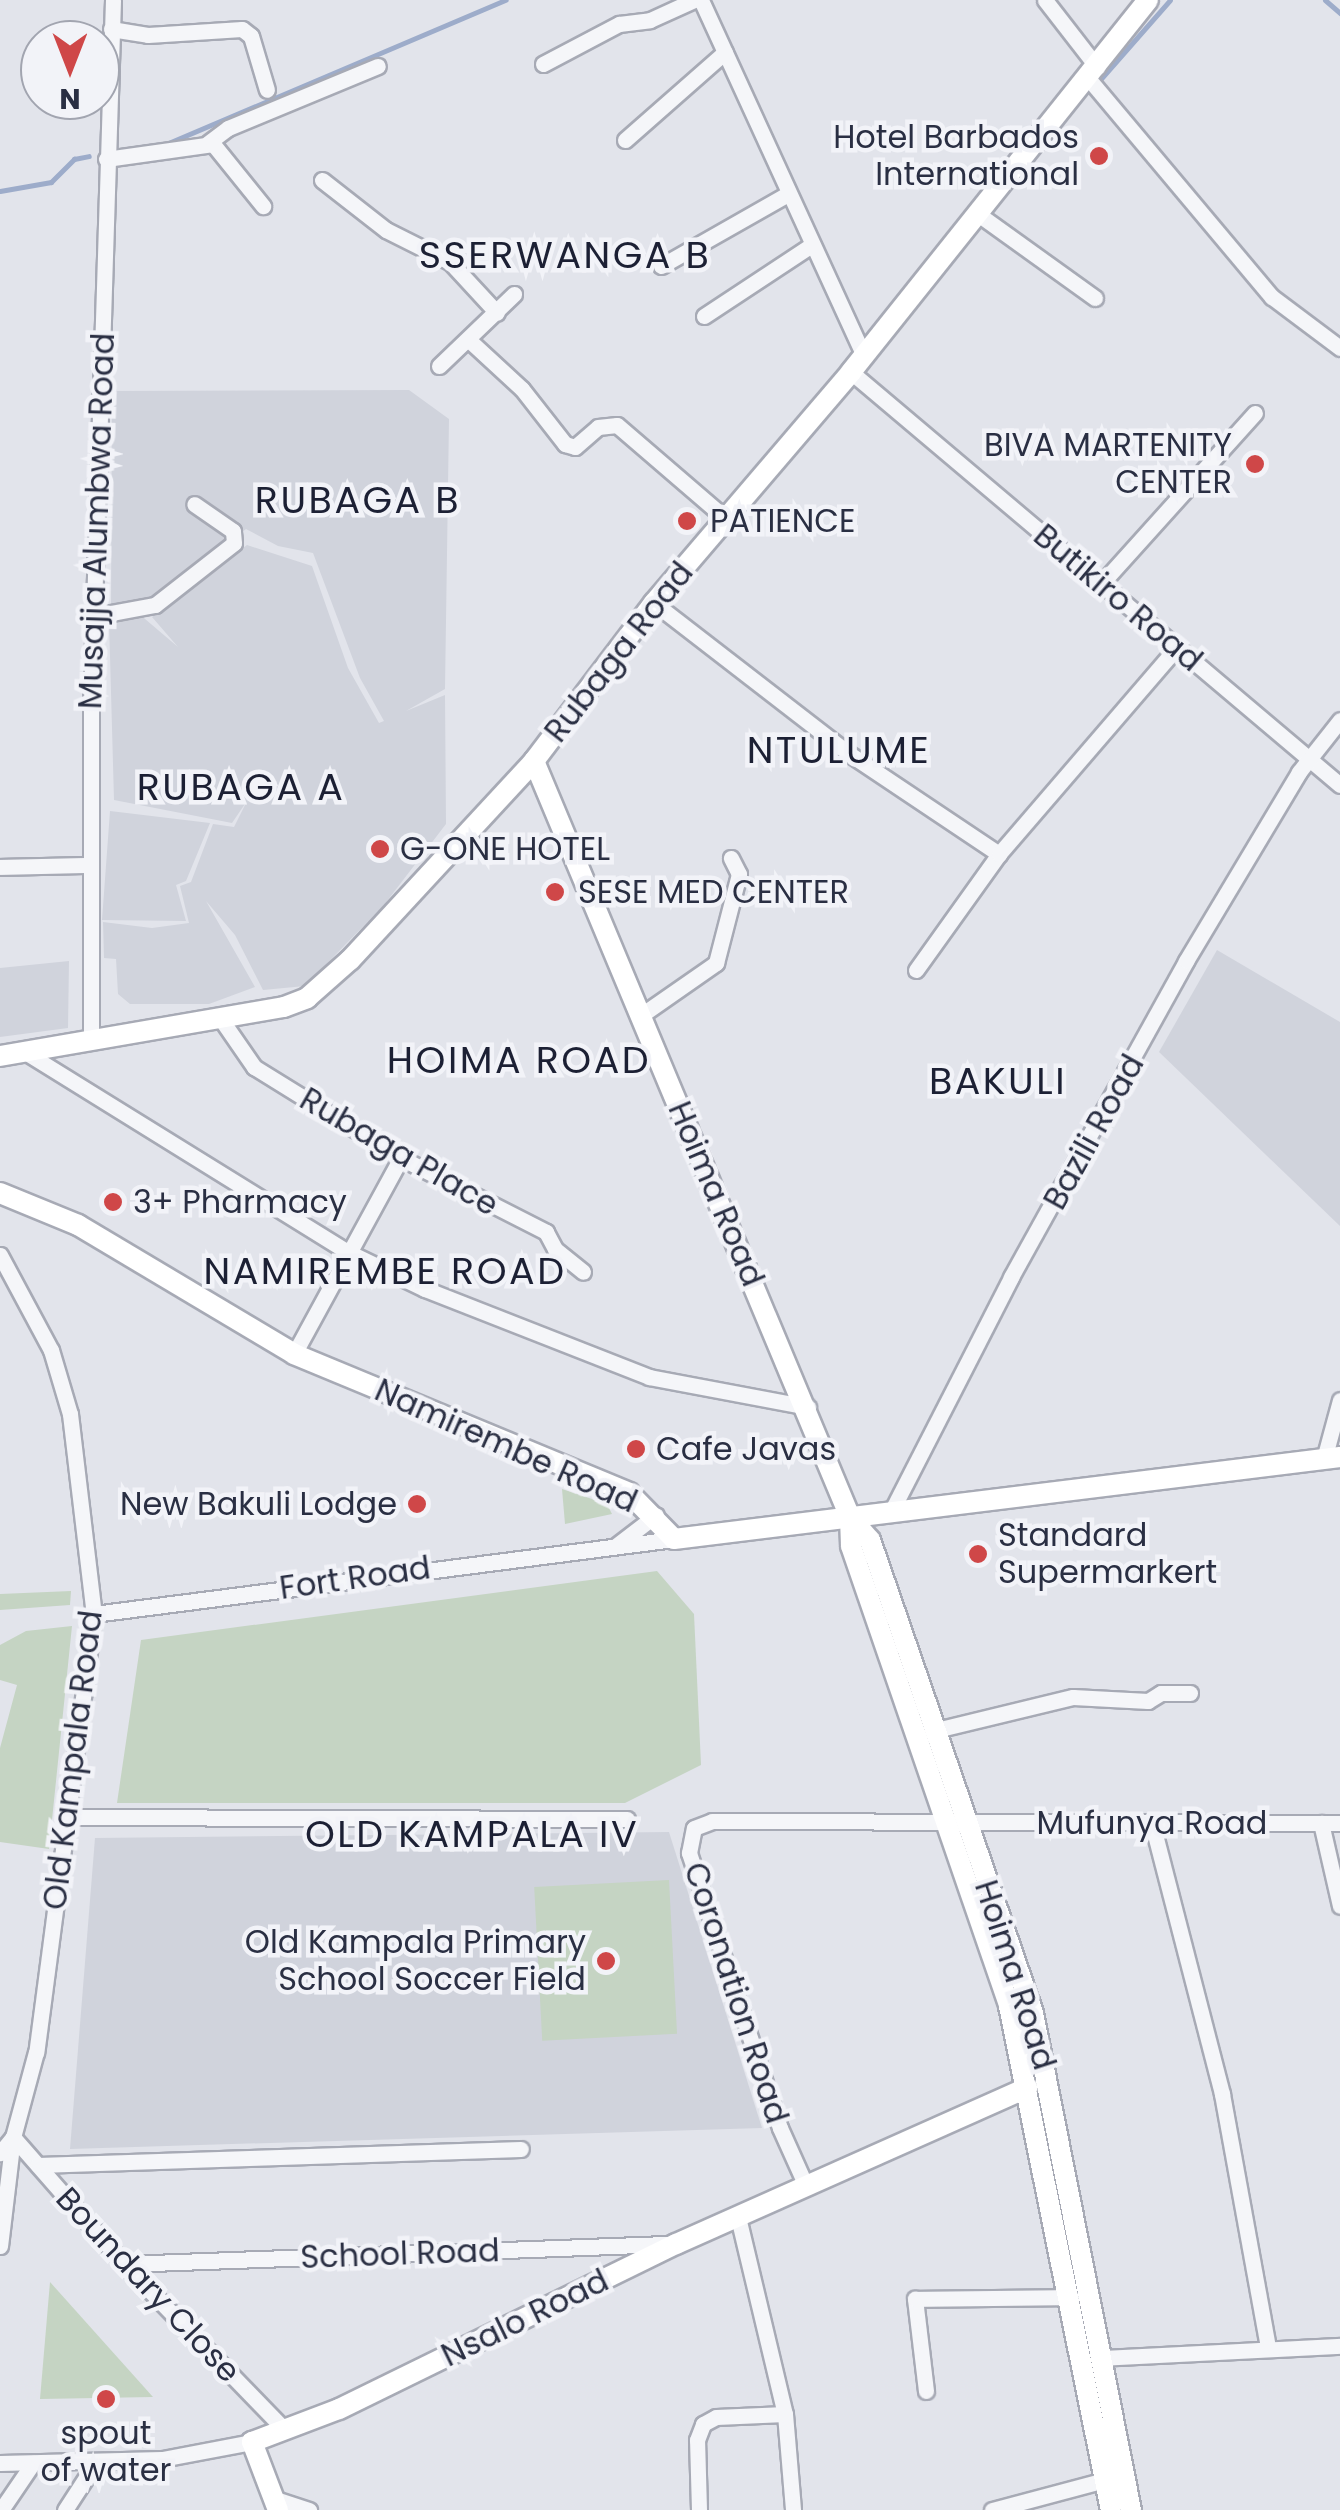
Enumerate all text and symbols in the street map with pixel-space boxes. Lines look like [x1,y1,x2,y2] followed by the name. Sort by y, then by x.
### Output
[20,20,120,120] north arrow
[59,79,81,118] text: N
[833,119,1079,194] place label: Hotel Barbados International
[1088,145,1110,167] marker: Hotel Barbados International
[419,232,711,278] district label: SSERWANGA B
[71,332,123,710] street label: Musajja Alumbwa Road
[984,427,1232,502] place label: BIVA MARTENITY CENTER
[1242,451,1268,477] marker: BIVA MARTENITY CENTER
[255,477,461,523] district label: RUBAGA B
[710,502,855,540] place label: PATIENCE
[674,508,700,534] marker: PATIENCE
[1026,516,1210,680] street label: Butikiro Road
[537,554,701,750] street label: Rubaga Road
[747,727,931,773] district label: NTULUME
[137,764,345,810] district label: RUBAGA A
[400,830,610,868] place label: G-ONE HOTEL
[369,838,391,860] marker: G-ONE HOTEL
[578,873,849,911] place label: SESE MED CENTER
[542,879,568,905] marker: SESE MED CENTER
[387,1037,651,1083] district label: HOIMA ROAD
[1036,1048,1152,1216] street label: Bazili Road
[929,1058,1067,1104] district label: BAKULI
[293,1080,505,1224] street label: Rubaga Place
[660,1096,772,1292] street label: Hoima Road
[133,1183,347,1221] place label: 3+ Pharmacy
[102,1191,124,1213] marker: 3+ Pharmacy
[203,1248,567,1294] district label: NAMIREMBE ROAD
[369,1371,643,1521] street label: Namirembe Road
[656,1430,836,1468] place label: Cafe Javas
[625,1438,647,1460] marker: Cafe Javas
[120,1485,397,1523] place label: New Bakuli Lodge
[406,1493,428,1515] marker: New Bakuli Lodge
[998,1517,1217,1592] place label: Standard Supermarkert
[967,1543,989,1565] marker: Standard Supermarkert
[277,1548,433,1608] street label: Fort Road
[36,1608,110,1912] street label: Old Kampala Road
[1037,1804,1267,1842] street label: Mufunya Road
[305,1811,639,1857] district label: OLD KAMPALA IV
[676,1858,796,2128] street label: Coronation Road
[966,1875,1064,2075] street label: Hoima Road
[245,1924,586,1999] place label: Old Kampala Primary School Soccer Field
[595,1950,617,1972] marker: Old Kampala Primary School Soccer Field
[48,2180,248,2390] street label: Boundary Close
[300,2231,500,2277] street label: School Road
[435,2261,615,2375] street label: Nsalo Road
[95,2388,117,2410] marker: spout of water
[41,2415,171,2490] place label: spout of water

